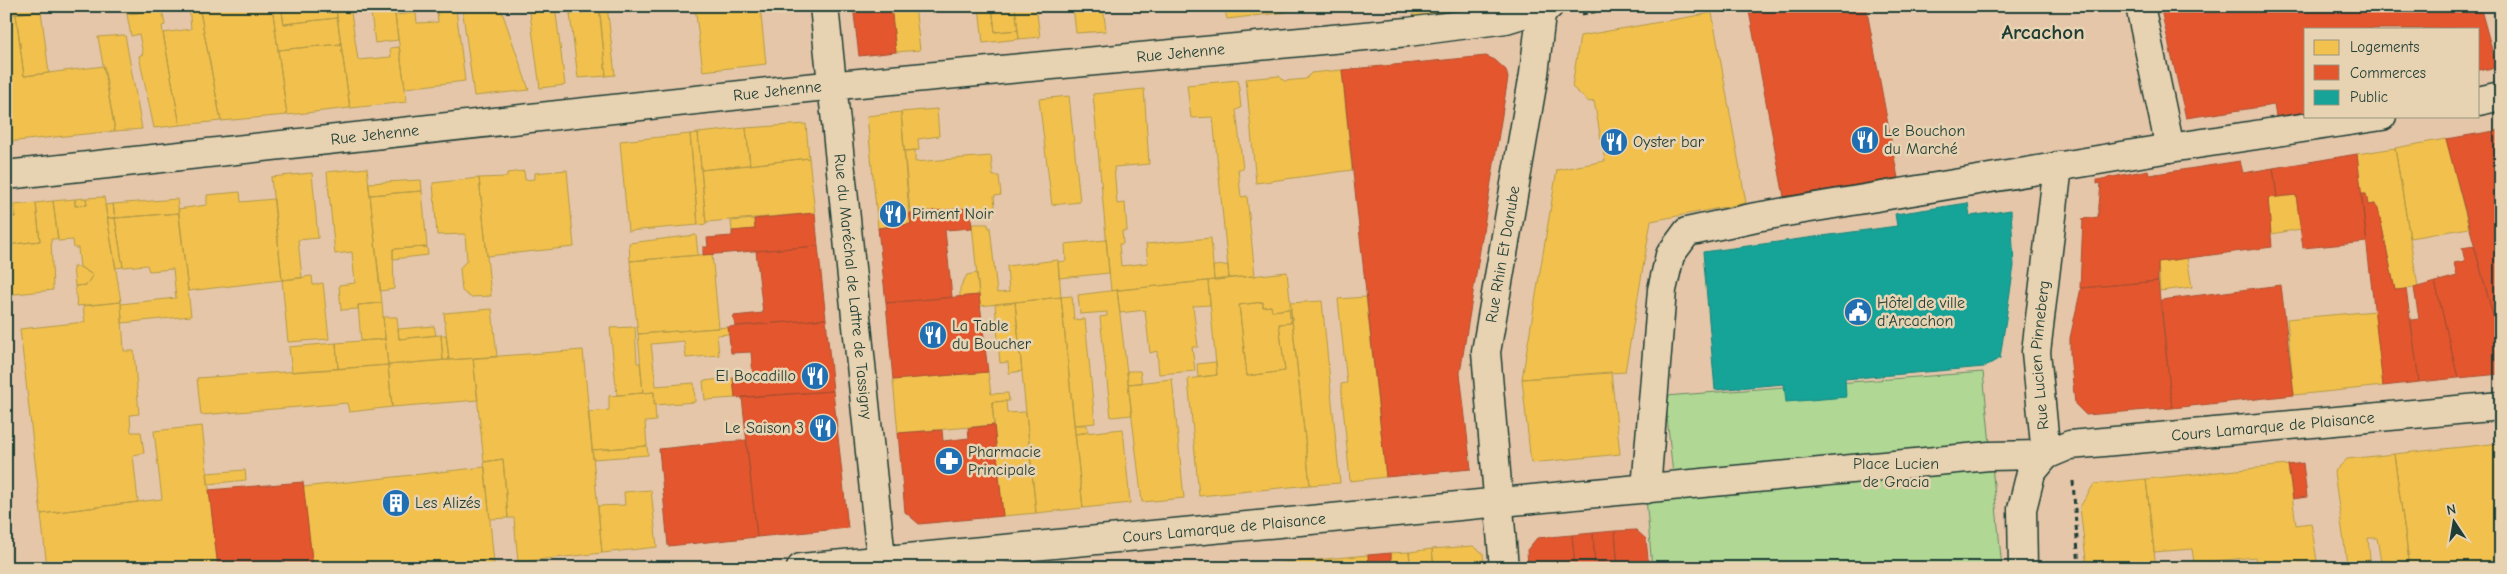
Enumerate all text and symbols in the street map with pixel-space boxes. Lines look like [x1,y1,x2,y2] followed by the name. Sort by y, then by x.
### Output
[2001,20,2085,44] district label: Arcachon
[2304,28,2480,118] legend
[2350,38,2419,56] text: Logements
[1136,40,1226,66] street label: Rue Jehenne
[2350,64,2426,82] text: Commerces
[732,78,822,105] street label: Rue Jehenne
[2350,88,2388,106] text: Public
[330,121,420,149] street label: Rue Jehenne
[1884,122,1965,158] place label: Le Bouchon du Marché
[1850,125,1880,155] restaurant icon: Le Bouchon du Marché
[1599,127,1629,157] restaurant icon: Oyster bar
[1633,133,1705,151] place label: Oyster bar
[830,153,876,421] street label: Rue du Maréchal de Lattre de Tassigny
[1482,184,1524,324] street label: Rue Rhin Et Danube
[878,199,908,229] restaurant icon: Piment Noir
[912,205,994,223] place label: Piment Noir
[2027,279,2053,431] street label: Rue Lucien Pinneberg
[1877,294,1965,330] place label: Hôtel de ville d'Arcachon
[1843,297,1873,327] public building icon: Hôtel de ville d'Arcachon
[952,317,1032,353] place label: La Table du Boucher
[918,320,948,350] restaurant icon: La Table du Boucher
[800,361,830,391] restaurant icon: El Bocadillo
[716,367,796,385] place label: El Bocadillo
[2170,408,2375,445] street label: Cours Lamarque de Plaisance
[808,413,838,443] restaurant icon: Le Saison 3
[725,419,804,437] place label: Le Saison 3
[968,443,1041,479] place label: Pharmacie Principale
[934,446,964,476] pharmacy icon: Pharmacie Principale
[1853,455,1939,491] park label: Place Lucien de Gracia
[381,488,411,518] building icon: Les Alizés
[415,494,481,512] place label: Les Alizés
[2430,496,2480,546] north arrow
[2445,501,2458,519] text: N
[1122,510,1327,547] street label: Cours Lamarque de Plaisance

